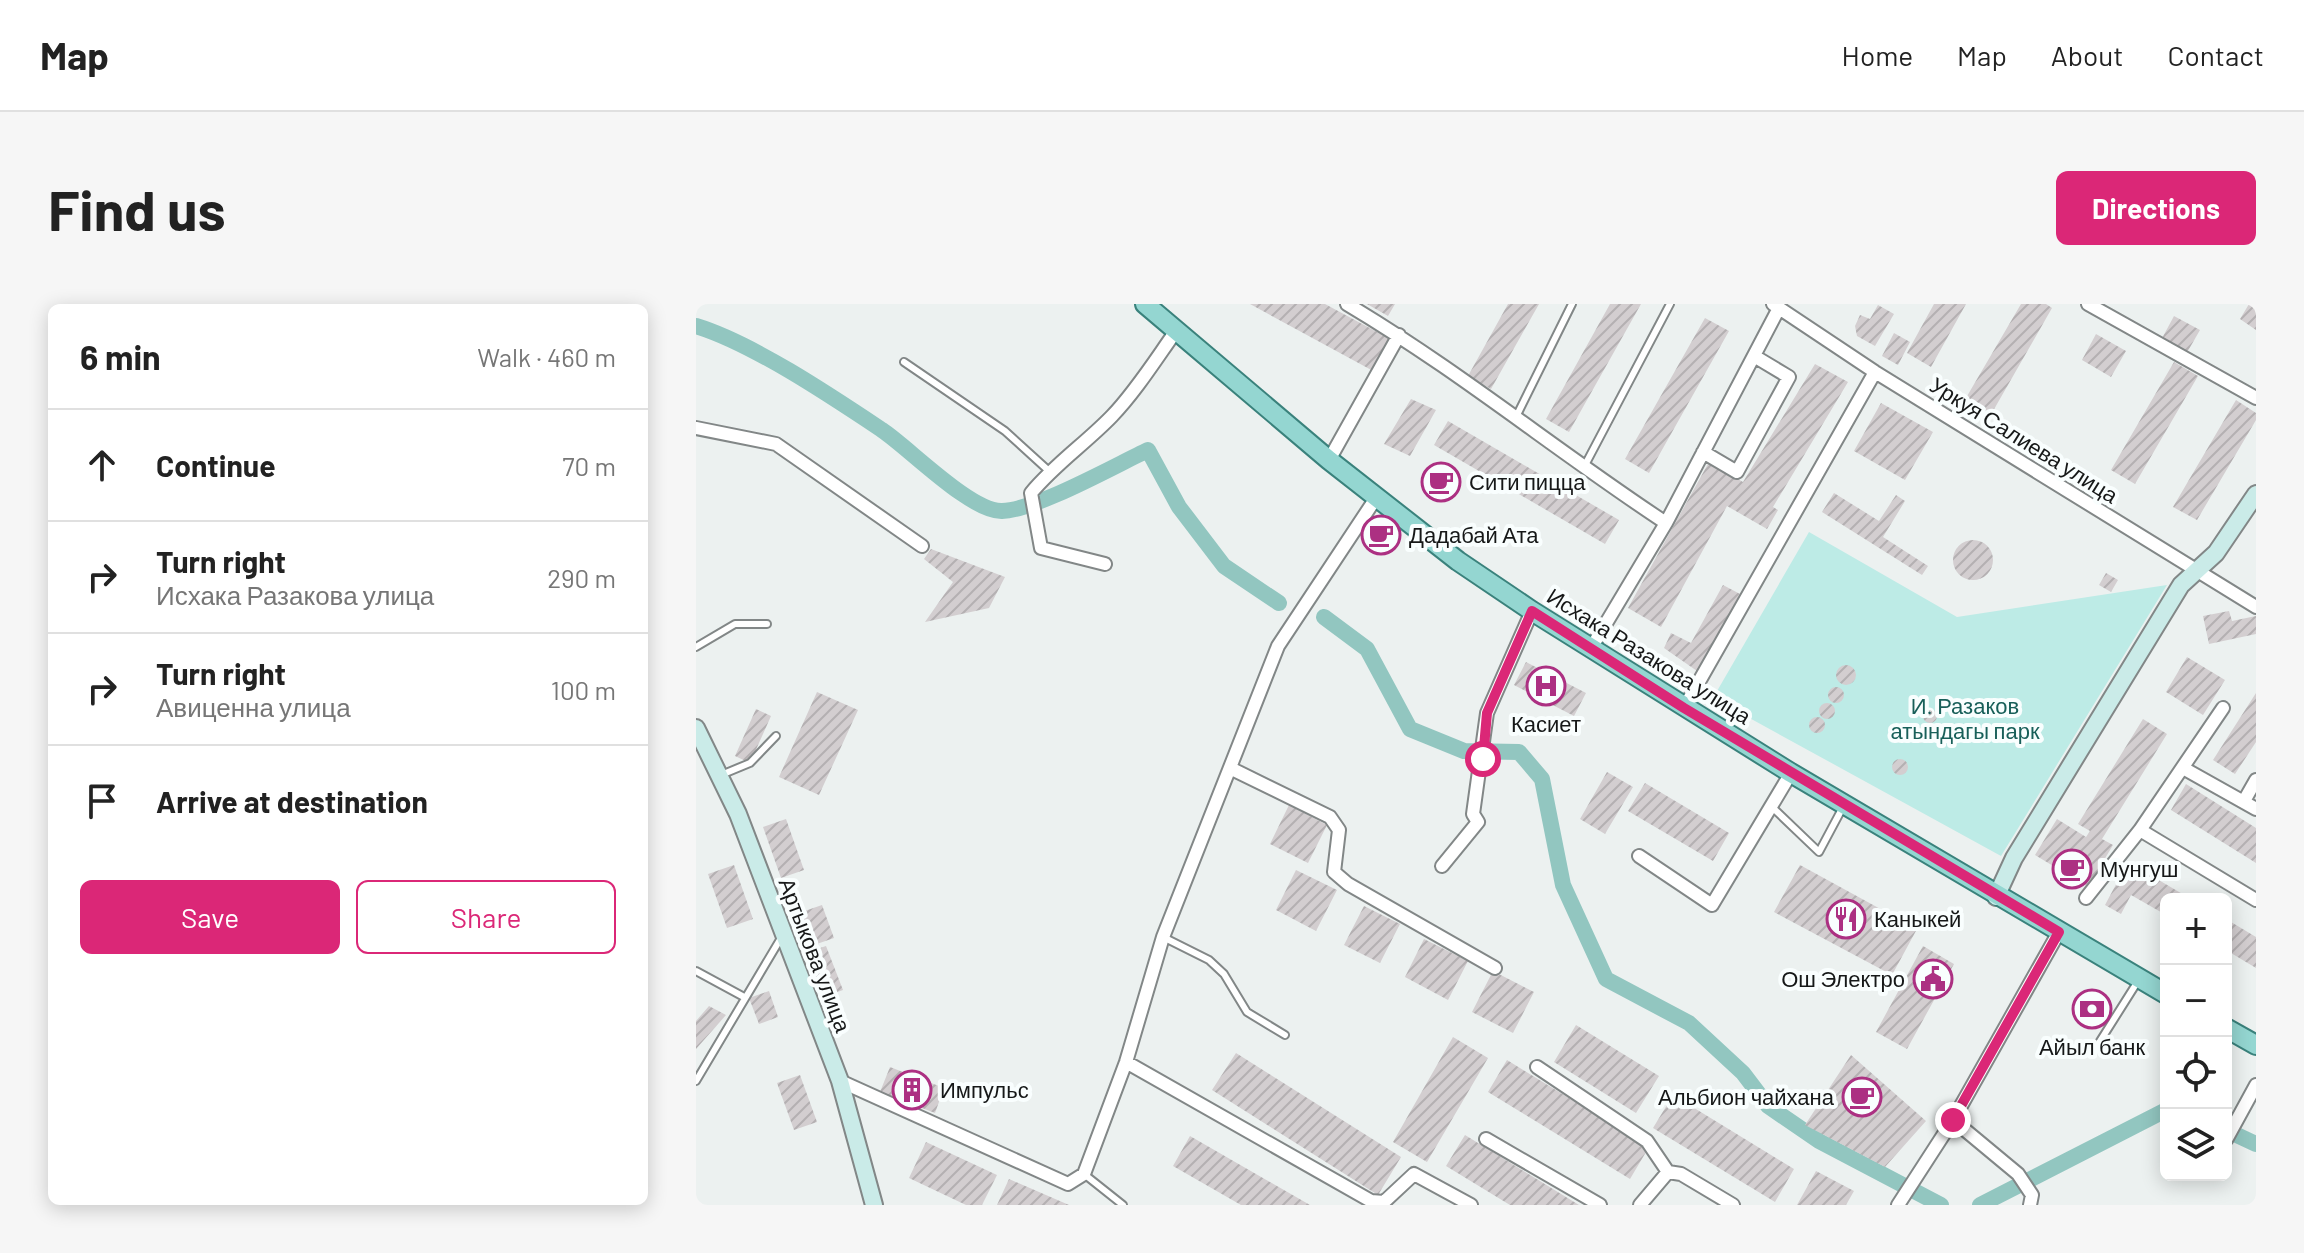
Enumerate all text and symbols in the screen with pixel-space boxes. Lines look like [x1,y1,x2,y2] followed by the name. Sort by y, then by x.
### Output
[40,32,109,78] text: Map
[1842,38,1913,72] text: Home
[1957,38,2007,72] text: Map
[2051,38,2123,72] text: About
[2167,38,2264,72] text: Contact
[2056,171,2256,245] button: Directions
[48,175,226,242] text: Find us
[80,336,161,377] text: 6 min
[477,341,616,372] text: Walk · 460 m
[1925,371,2124,509] street label: Уркуя Салиева улица
[80,443,124,487] icon: ahead
[156,447,276,483] text: Continue
[562,450,616,481] text: 70 m
[1420,461,1462,503] cafe icon: Сити пицца
[1469,468,1586,495] place label: Сити пицца
[1360,514,1402,556] cafe icon: Дадабай Ата
[1409,521,1539,548] place label: Дадабай Ата
[156,543,286,579] text: Turn right
[80,555,124,599] icon: right
[547,562,616,593] text: 290 m
[156,579,434,610] text: Исхака Разакова улица
[1542,582,1757,730] street label: Исхака Разакова улица
[156,655,286,691] text: Turn right
[1525,665,1567,707] hospital icon: Касиет
[80,667,124,711] icon: right
[551,674,616,705] text: 100 m
[156,691,351,722] text: Авиценна улица
[1890,692,2040,744] park label: И. Разаков атындагы парк
[1511,710,1581,736] place label: Касиет
[1465,741,1501,777] route start
[80,779,124,823] icon: arrive
[156,783,428,819] text: Arrive at destination
[2051,848,2093,890] cafe icon: Мунгуш
[2100,855,2178,882] place label: Мунгуш
[774,874,858,1036] street label: Артыкова улица
[80,880,340,954] button: Save
[356,880,616,954] button: Share
[2160,893,2232,1181] map controls
[2160,893,2232,965] button: +
[1825,898,1867,940] restaurant icon: Каныкей
[1874,905,1961,931] place label: Каныкей
[1912,958,1954,1000] public building icon: Ош Электро
[1781,965,1905,992] place label: Ош Электро
[2160,965,2232,1037] button: −
[2071,988,2113,1030] bank icon: Айыл банк
[2039,1033,2145,1059] place label: Айыл банк
[2160,1037,2232,1109] button: locate
[891,1069,933,1111] building icon: Импульс
[940,1076,1029,1103] place label: Импульс
[1841,1076,1883,1118] cafe icon: Альбион чайхана
[1658,1083,1835,1109] place label: Альбион чайхана
[1935,1102,1971,1138] route end
[2160,1109,2232,1181] button: layers

